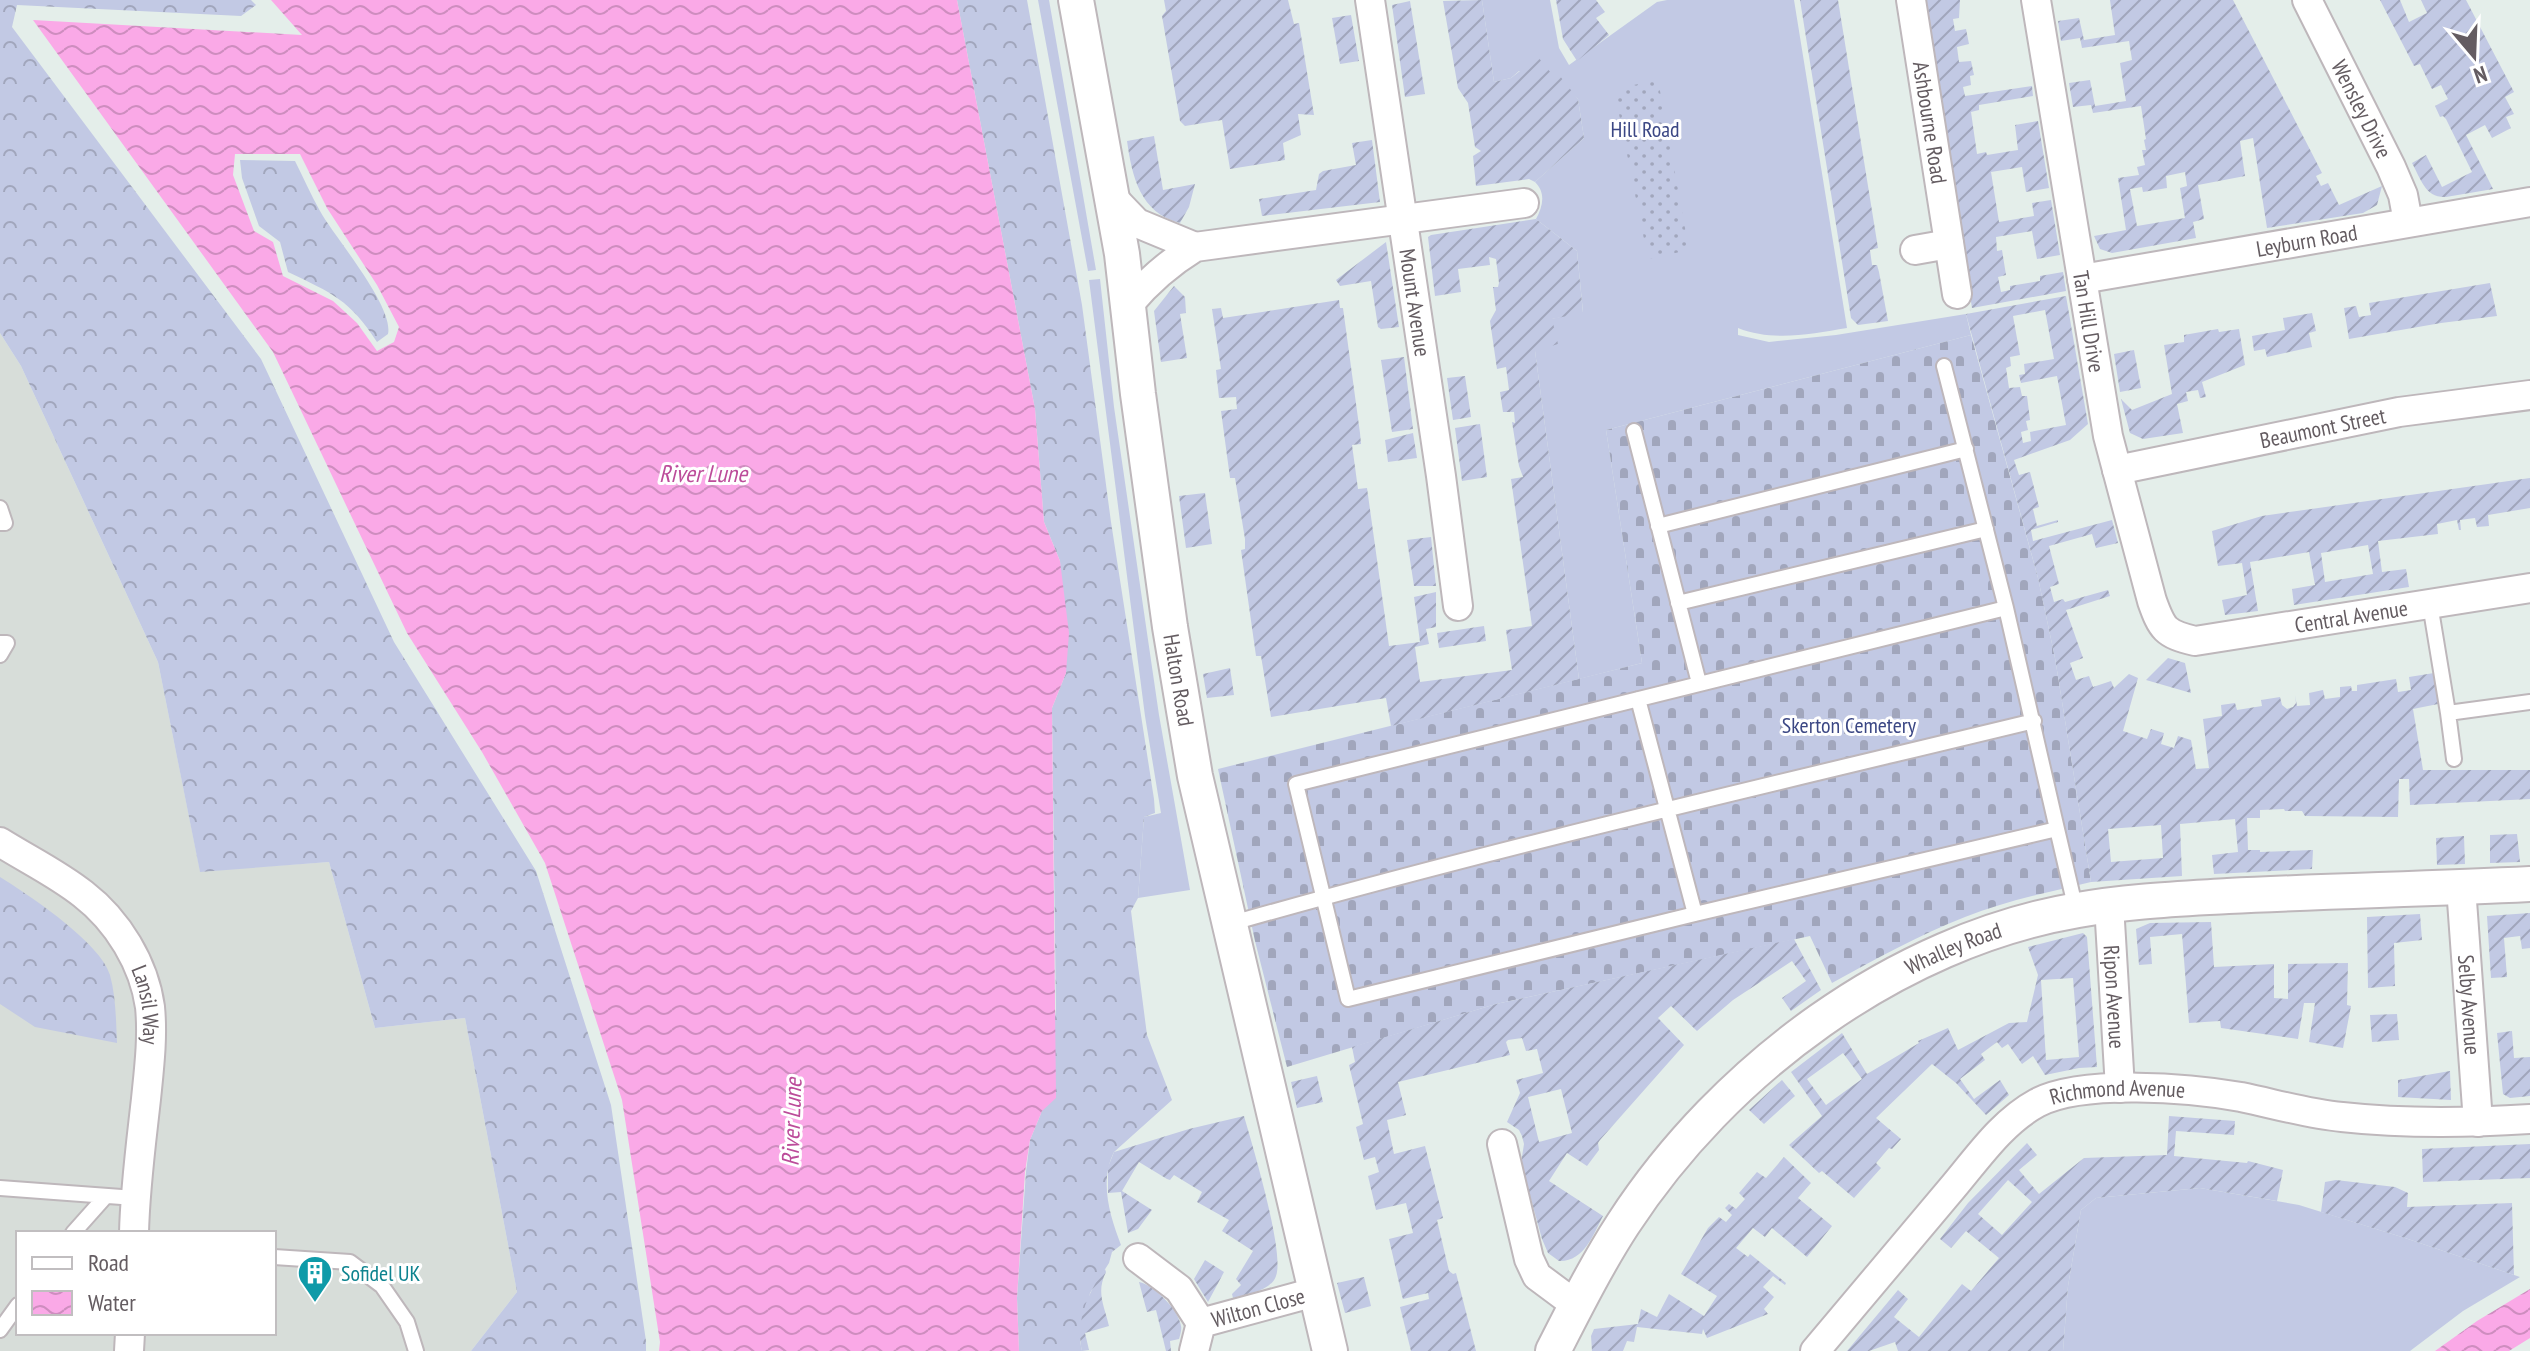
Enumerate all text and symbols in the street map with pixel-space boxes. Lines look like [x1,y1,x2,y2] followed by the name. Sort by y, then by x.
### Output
[2434,16,2514,96] north arrow
[2325,55,2398,163] street label: Wensley Drive
[1907,59,1954,186] street label: Ashbourne Road
[2470,60,2491,90] text: N
[1610,115,1680,143] park label: Hill Road
[2254,218,2359,263] street label: Leyburn Road
[1393,247,1437,358] street label: Mount Avenue
[2067,269,2111,375] street label: Tan Hill Drive
[2257,401,2388,454] street label: Beaumont Street
[659,458,749,489] water label: River Lune
[2293,594,2410,639] street label: Central Avenue
[1157,632,1200,728] street label: Halton Road
[1782,711,1917,739] park label: Skerton Cemetery
[1900,916,2005,981] street label: Whalley Road
[2097,944,2132,1050] street label: Ripon Avenue
[2452,954,2487,1056] street label: Selby Avenue
[125,961,165,1046] street label: Lansil Way
[2046,1074,2186,1111] street label: Richmond Avenue
[774,1075,809,1167] water label: River Lune
[16,1231,276,1335] legend
[88,1247,129,1278] text: Road
[296,1254,334,1304] building icon: Sofidel UK
[341,1259,420,1287] place label: Sofidel UK
[1208,1281,1308,1334] street label: Wilton Close
[88,1287,136,1318] text: Water

